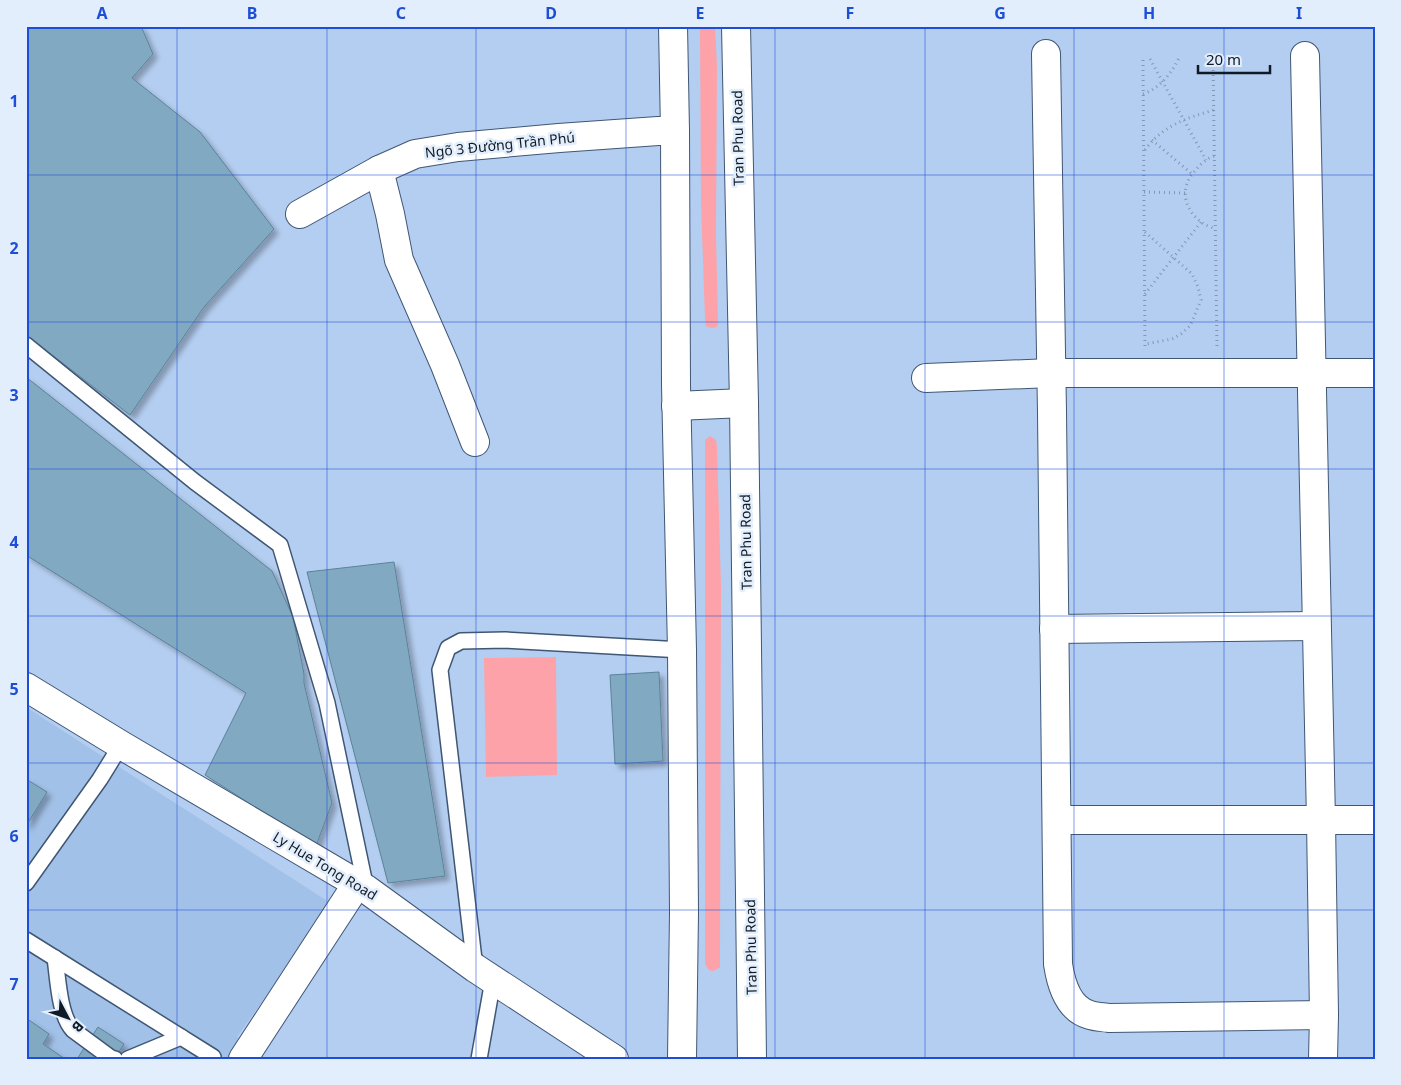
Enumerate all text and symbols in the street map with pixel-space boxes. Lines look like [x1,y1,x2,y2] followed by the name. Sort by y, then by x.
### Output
[96,2,108,24] text: A
[247,2,257,24] text: B
[396,2,406,24] text: C
[545,2,557,24] text: D
[696,2,705,24] text: E
[846,2,854,24] text: F
[994,2,1006,24] text: G
[1143,2,1155,24] text: H
[1296,2,1302,24] text: I
[1198,42,1271,74] scale bar
[1206,49,1241,69] text: 20 m
[9,90,19,112] text: 1
[727,90,748,186] street label: Tran Phu Road
[424,127,576,162] street label: Ngõ 3 Đường Trần Phú
[9,237,19,259] text: 2
[9,384,19,406] text: 3
[735,494,756,590] street label: Tran Phu Road
[9,531,19,553] text: 4
[9,678,19,700] text: 5
[9,825,19,847] text: 6
[270,827,381,904] street label: Ly Hue Tong Road
[740,899,761,995] street label: Tran Phu Road
[9,973,19,995] text: 7
[42,992,92,1042] north arrow
[68,1017,88,1037] text: B

